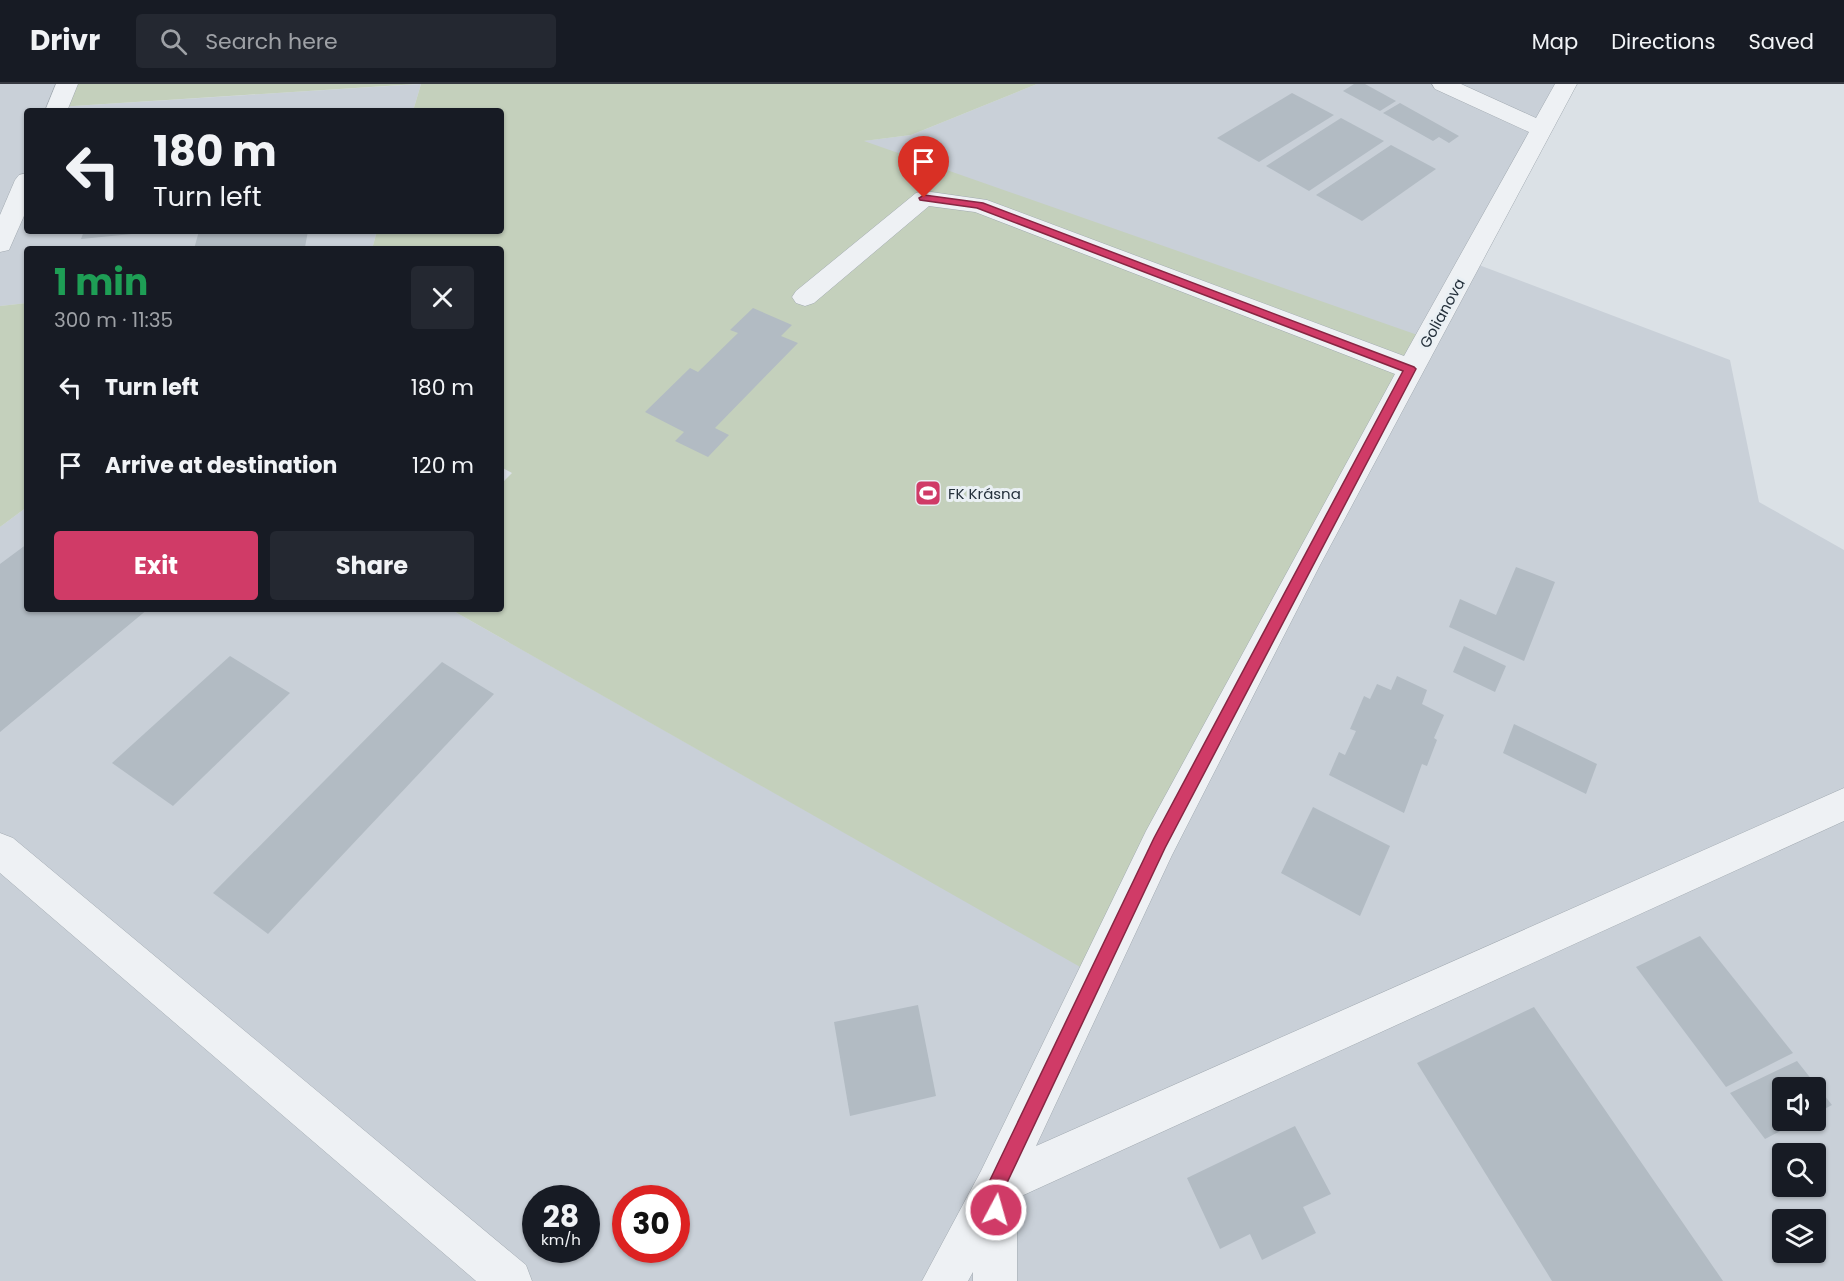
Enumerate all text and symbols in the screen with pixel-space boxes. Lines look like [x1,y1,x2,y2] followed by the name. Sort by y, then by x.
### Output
[136,14,556,68] search box
[30,21,100,60] text: Drivr
[157,25,190,58] icon: search
[205,26,338,57] text: Search here
[1532,27,1578,56] text: Map
[1611,27,1715,56] text: Directions
[1748,27,1814,56] text: Saved
[153,122,277,181] text: 180 m
[54,132,132,210] icon: left
[898,136,949,198] pin
[907,145,940,178] icon: arrive
[153,178,262,215] text: Turn left
[54,257,148,308] text: 1 min
[411,266,474,329] button: close
[1414,274,1470,352] street label: Golianova
[54,306,173,334] text: 300 m · 11:35
[54,371,87,404] icon: left
[105,372,199,403] text: Turn left
[411,372,474,403] text: 180 m
[54,449,87,482] icon: arrive
[105,450,337,481] text: Arrive at destination
[412,450,474,481] text: 120 m
[913,478,943,508] sports icon: FK Krásna
[948,483,1021,504] place label: FK Krásna
[54,531,258,600] button: Exit
[270,531,474,600] button: Share
[1772,1077,1826,1263] map controls
[1772,1077,1826,1131] button: sound
[1772,1143,1826,1197] button: search
[964,1178,1028,1242] position arrow
[612,1185,690,1263] speed limit sign: 30
[543,1195,579,1238] text: 28
[1772,1209,1826,1263] button: layers
[541,1229,581,1250] text: km/h

